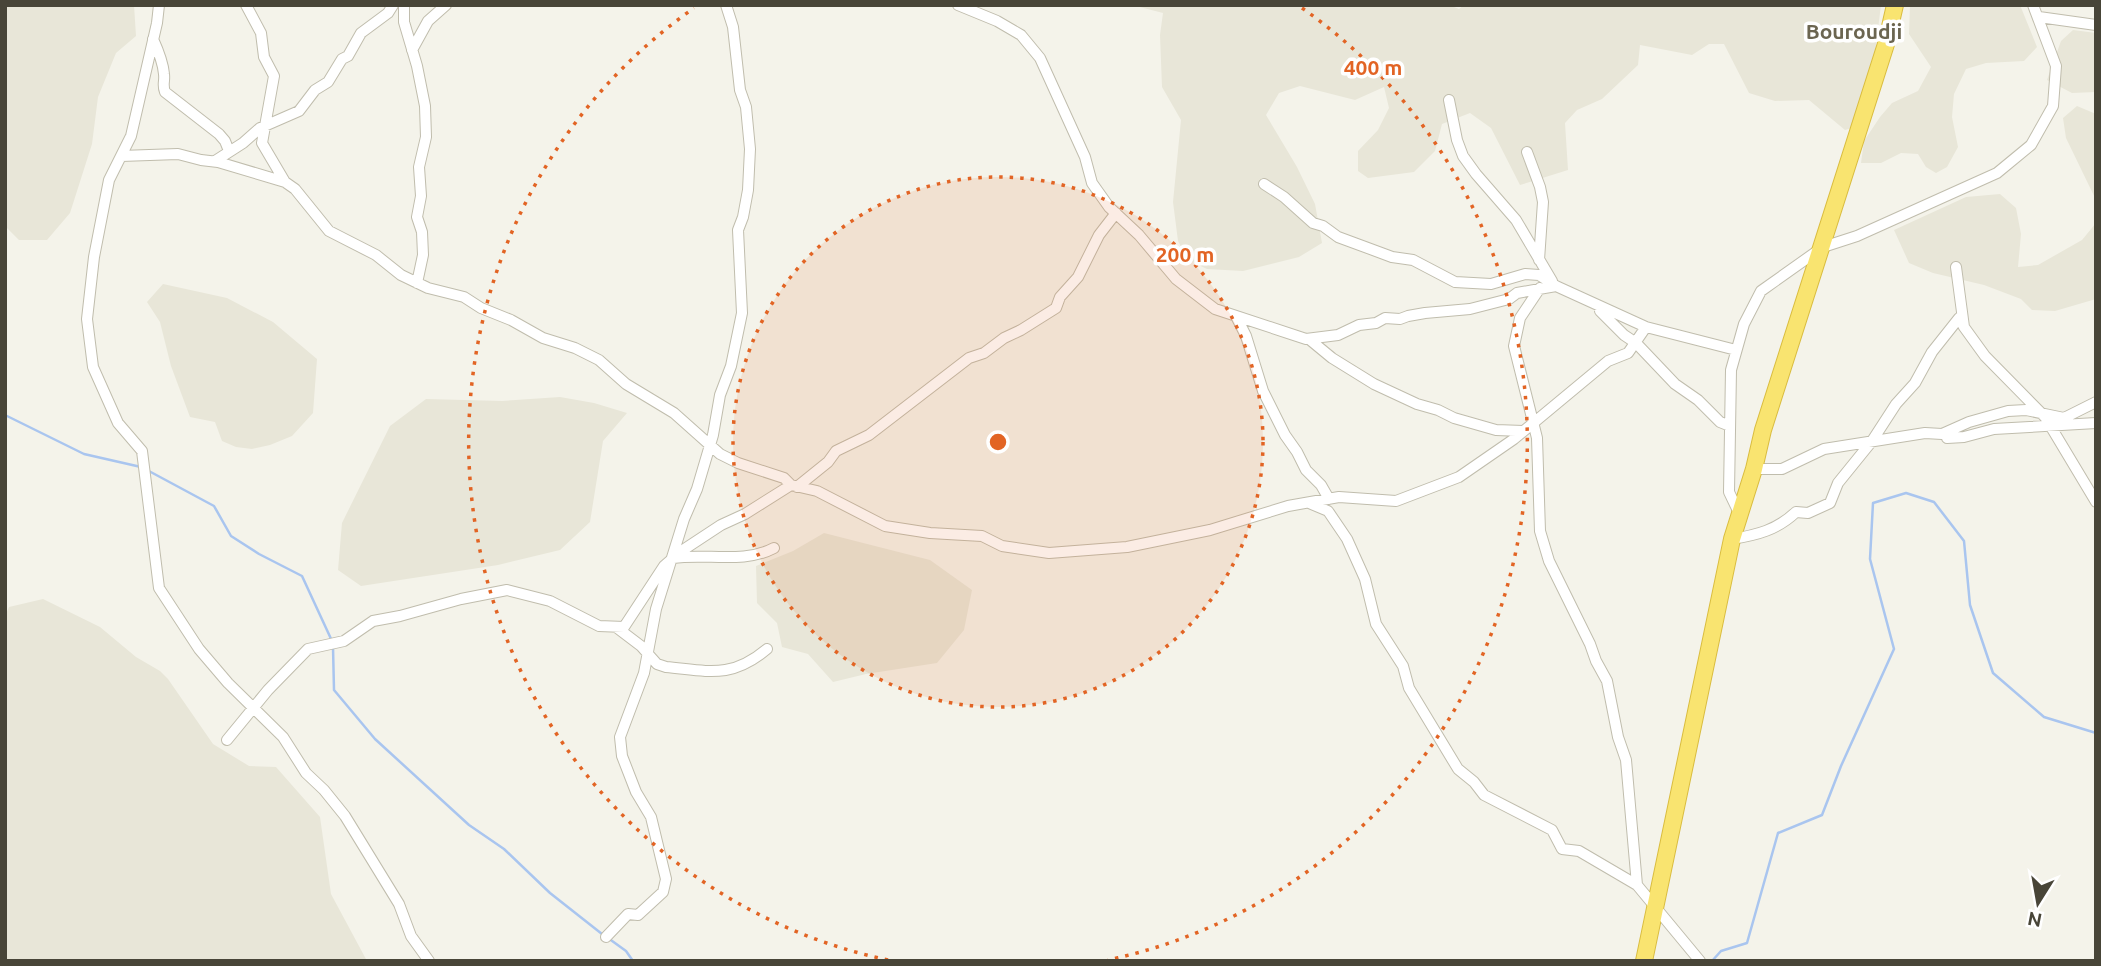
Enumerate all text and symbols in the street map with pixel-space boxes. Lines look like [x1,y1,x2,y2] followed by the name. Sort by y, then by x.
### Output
[1806,19,1902,43] district label: Bouroudji
[1344,55,1402,79] text: 400 m
[1156,242,1214,266] text: 200 m
[986,430,1010,454] centre of rings
[2003,868,2073,938] north arrow
[2026,908,2044,932] text: N

